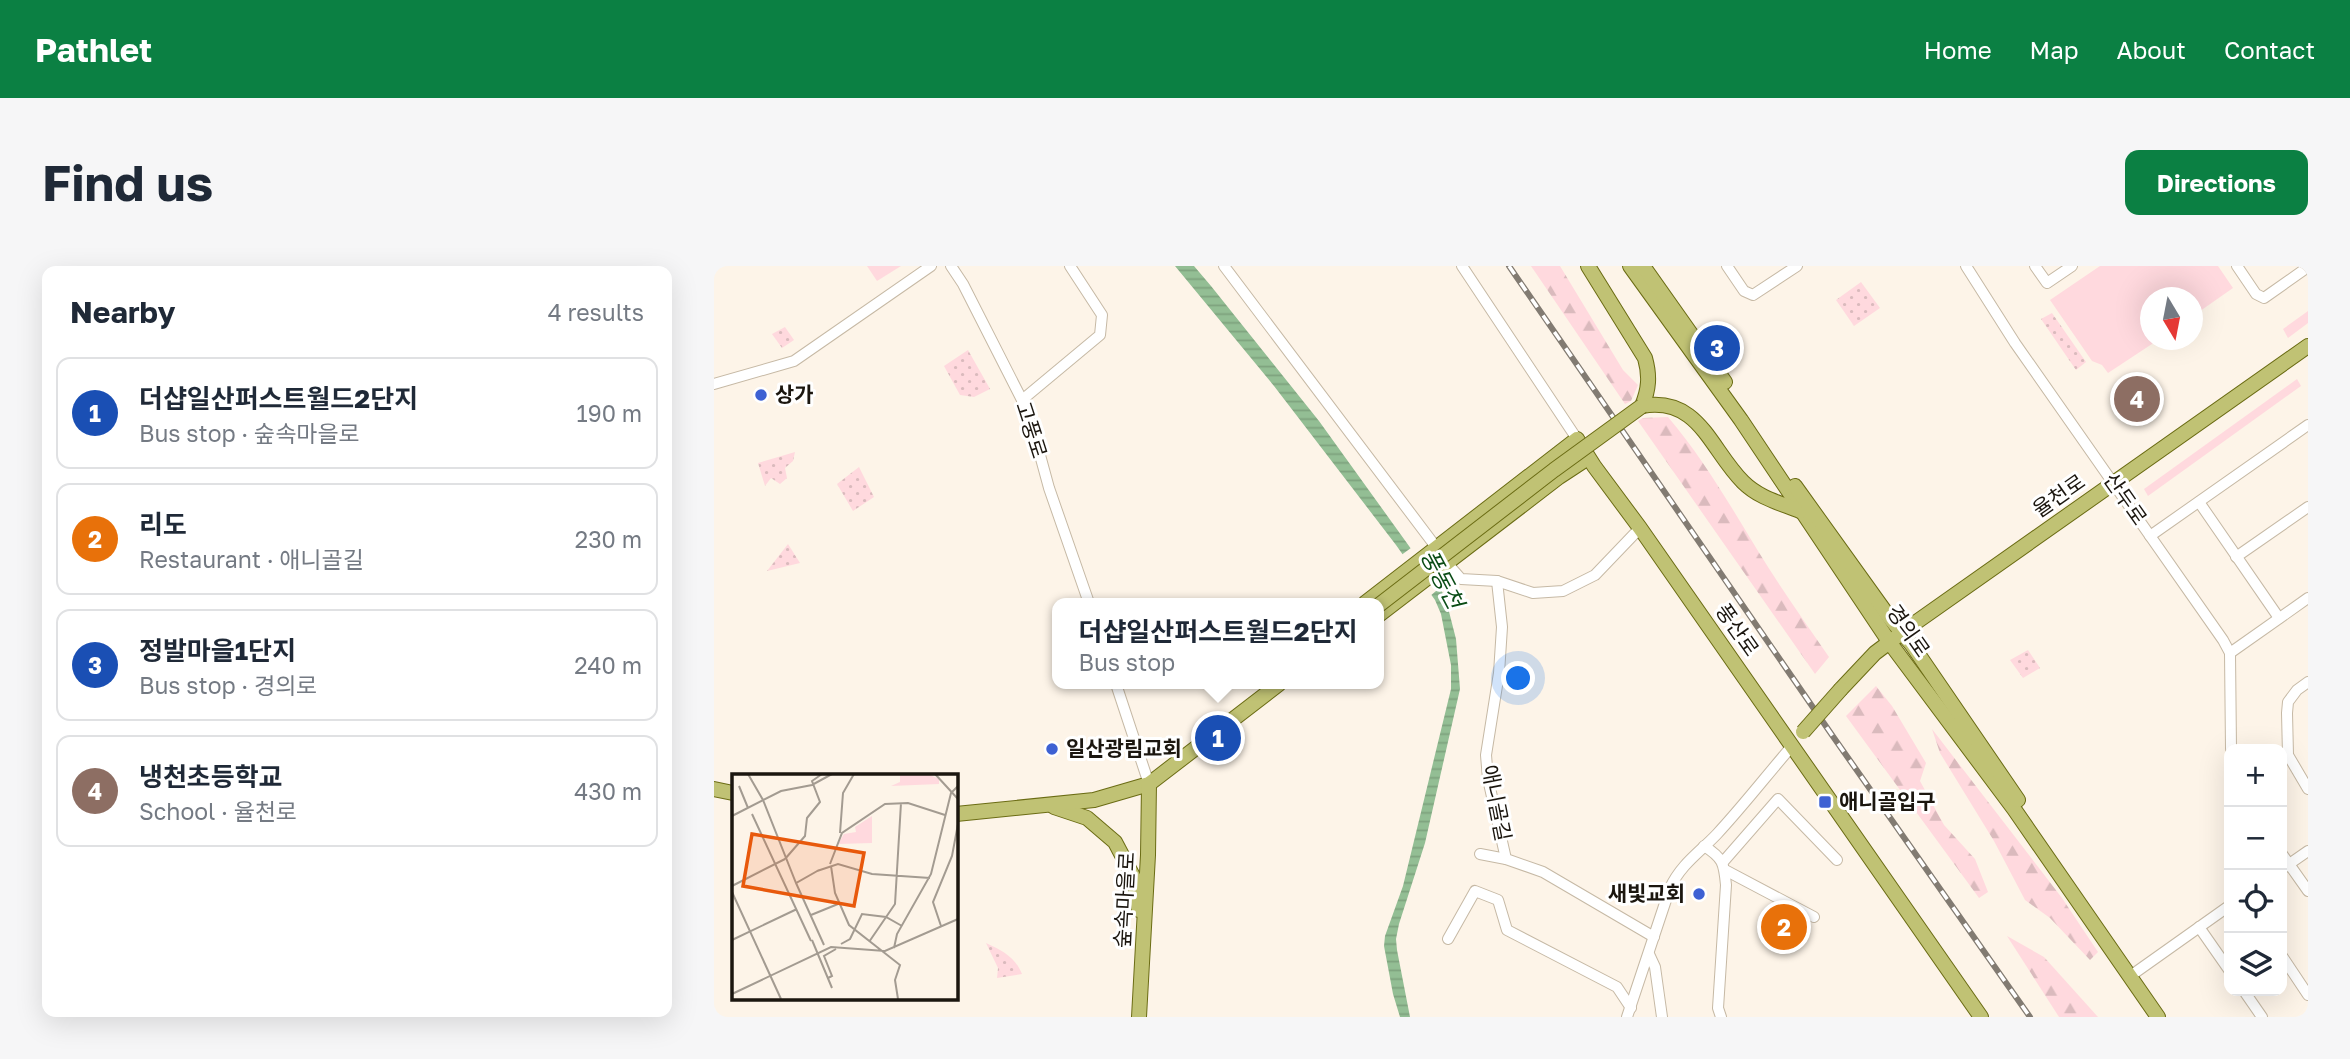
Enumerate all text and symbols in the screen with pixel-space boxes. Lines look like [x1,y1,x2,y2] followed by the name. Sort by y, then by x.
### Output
[35,30,152,69] text: Pathlet
[1924,35,1992,64] text: Home
[2030,35,2079,64] text: Map
[2117,35,2186,64] text: About
[2224,35,2315,64] text: Contact
[2125,150,2308,215] button: Directions
[42,153,213,212] text: Find us
[2140,287,2203,350] north arrow
[70,294,175,330] text: Nearby
[548,298,644,326] text: 4 results
[1694,322,1740,374] pin: 3
[2114,373,2160,425] pin: 4
[775,381,814,407] place label: 상가
[139,383,418,414] text: 더샵일산퍼스트월드2단지
[753,387,769,403] marker: 상가
[1011,398,1053,461] street label: 고풍로
[89,399,101,427] text: 1
[577,399,642,427] text: 190 m
[139,419,360,447] text: Bus stop · 숲속마을로
[2099,467,2153,530] street label: 산두로
[2027,468,2090,522] street label: 율천로
[139,509,187,540] text: 리도
[88,525,102,553] text: 2
[575,525,642,553] text: 230 m
[1416,544,1471,616] water label: 풍동천
[139,545,364,573] text: Restaurant · 애니골길
[1052,598,1384,689] popup
[1711,598,1765,661] street label: 풍산로
[1882,599,1936,662] street label: 경의로
[1079,616,1357,647] text: 더샵일산퍼스트월드2단지
[139,635,296,666] text: 정발마을1단지
[1079,648,1175,676] text: Bus stop
[88,651,102,679] text: 3
[574,651,642,679] text: 240 m
[1501,661,1535,695] your location
[139,671,317,699] text: Bus stop · 경의로
[1195,712,1241,764] pin: 1
[1066,735,1182,761] place label: 일산광림교회
[1044,741,1060,757] marker: 일산광림교회
[2224,744,2287,996] map controls
[2224,744,2287,807] button: +
[139,761,283,792] text: 냉천초등학교
[1477,762,1517,843] street label: 애니골길
[732,774,957,1000] inset map
[88,777,102,805] text: 4
[574,777,642,805] text: 430 m
[1839,788,1936,814] place label: 애니골입구
[1817,794,1833,810] marker: 애니골입구
[139,797,297,825] text: School · 율천로
[2224,807,2287,870] button: −
[1108,851,1140,949] street label: 숲속마을로
[2224,870,2287,933] button: locate
[1608,880,1685,906] place label: 새빛교회
[1691,886,1707,902] marker: 새빛교회
[1761,901,1807,953] pin: 2
[2224,933,2287,996] button: layers

